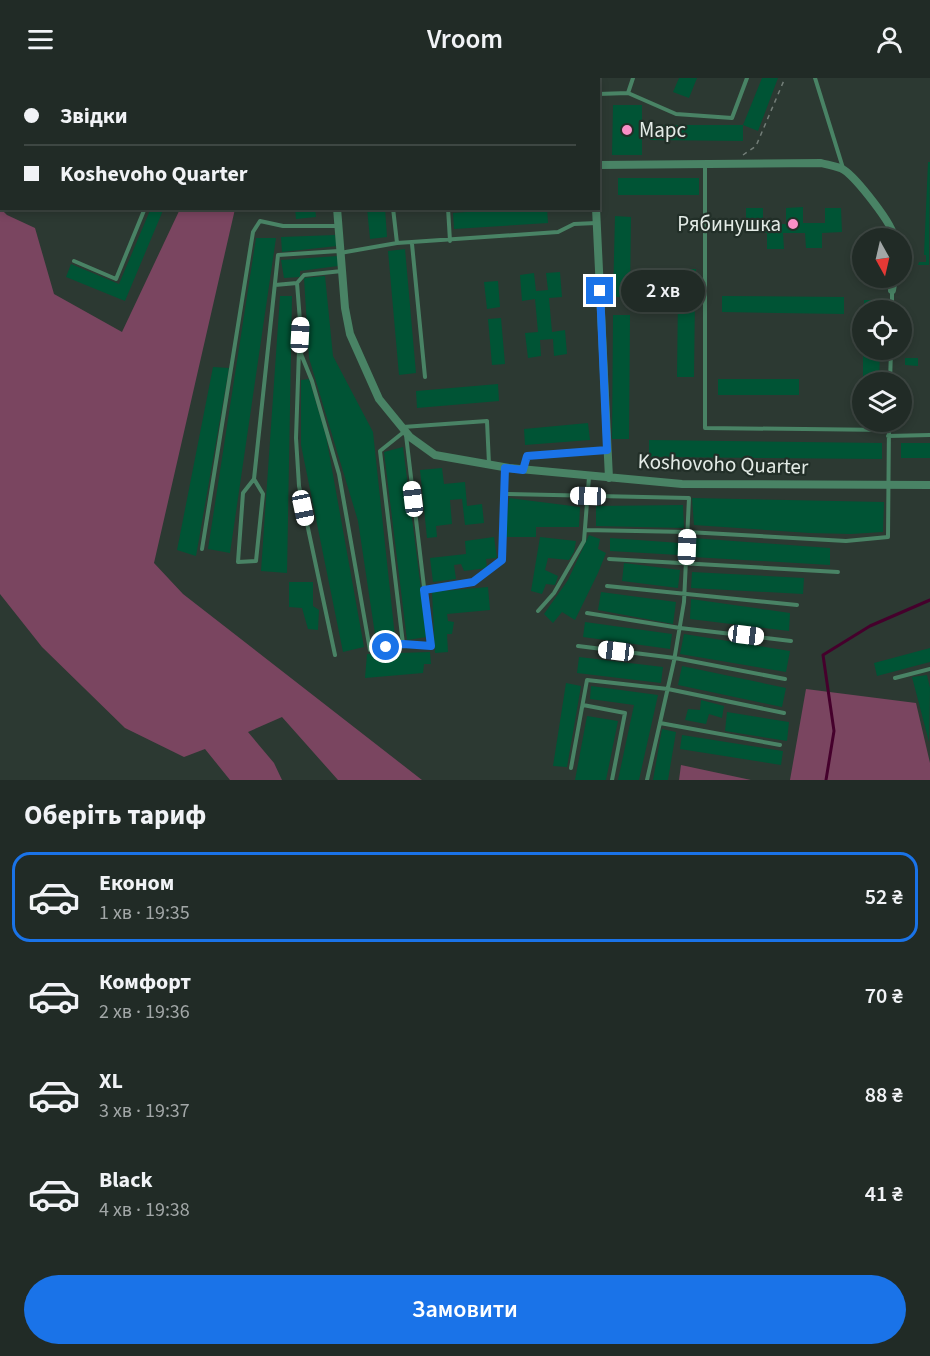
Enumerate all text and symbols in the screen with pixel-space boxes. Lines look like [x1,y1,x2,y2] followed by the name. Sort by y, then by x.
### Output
[427,20,503,59] text: Vroom
[24,23,57,56] icon: menu
[873,23,906,56] icon: person
[60,100,128,132] text: Звідки
[639,115,687,145] place label: Марс
[620,123,634,137] marker: Марс
[60,158,248,190] text: Koshevoho Quarter
[677,209,781,239] place label: Рябинушка
[786,217,800,231] marker: Рябинушка
[852,228,912,288] north arrow
[852,228,912,432] map controls
[621,270,705,312] callout: 2 хв
[586,277,613,304] route end
[646,277,680,305] text: 2 хв
[852,300,912,360] button: locate
[290,317,310,353] car
[852,372,912,432] button: layers
[637,446,810,482] street label: Koshovoho Quarter
[402,480,424,518] car
[570,486,606,506] car
[290,489,316,527] car
[677,529,697,565] car
[727,624,765,646] car
[372,633,399,660] route start
[597,640,635,662] car
[24,796,206,835] text: Оберіть тариф
[99,867,174,899] text: Економ
[27,870,81,924] icon: car
[865,881,903,913] text: 52 ₴
[99,899,190,927] text: 1 хв · 19:35
[99,966,191,998] text: Комфорт
[27,969,81,1023] icon: car
[865,980,903,1012] text: 70 ₴
[99,998,190,1026] text: 2 хв · 19:36
[99,1065,123,1097] text: XL
[27,1068,81,1122] icon: car
[865,1079,903,1111] text: 88 ₴
[99,1097,190,1125] text: 3 хв · 19:37
[99,1164,153,1196] text: Black
[27,1167,81,1221] icon: car
[865,1178,903,1210] text: 41 ₴
[99,1196,190,1224] text: 4 хв · 19:38
[24,1275,906,1344] button: Замовити

